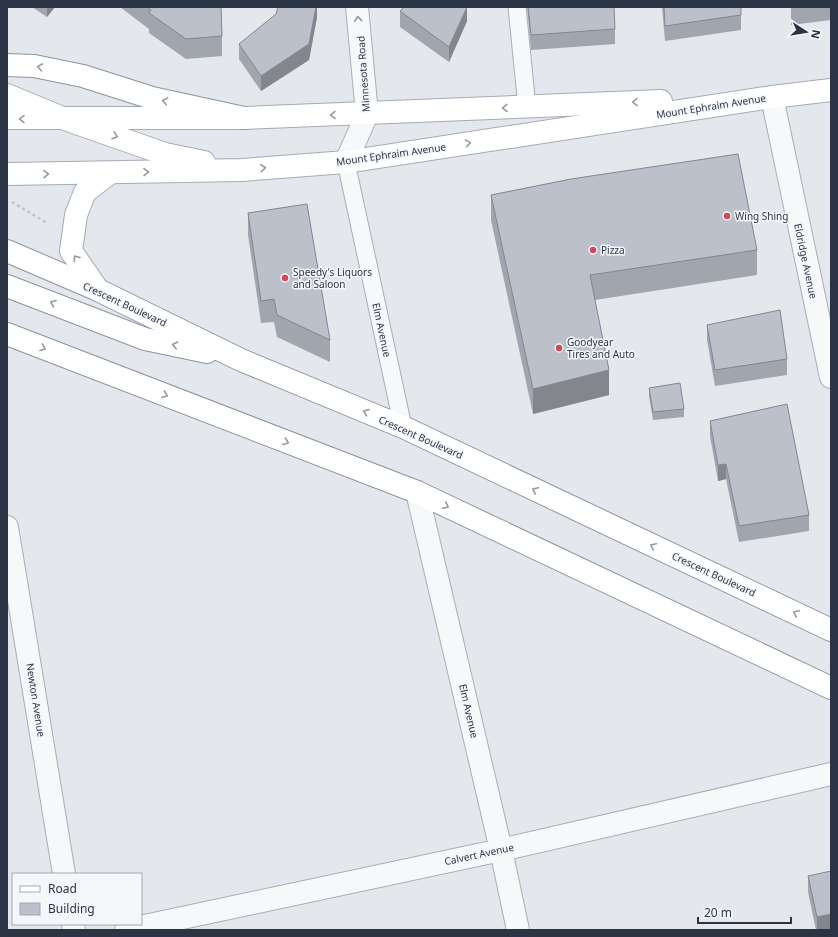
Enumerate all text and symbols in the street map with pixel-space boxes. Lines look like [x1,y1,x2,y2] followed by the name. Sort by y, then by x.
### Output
[786,12,826,52] north arrow
[354,16,363,22] one-way arrow
[808,28,825,40] text: N
[353,35,373,113] street label: Minnesota Road
[36,63,43,72] one-way arrow
[655,90,767,122] street label: Mount Ephraim Avenue
[162,98,168,106] one-way arrow
[632,98,638,107] one-way arrow
[502,104,508,112] one-way arrow
[330,110,336,119] one-way arrow
[19,114,25,123] one-way arrow
[112,132,119,140] one-way arrow
[335,139,447,169] street label: Mount Ephraim Avenue
[465,139,471,148] one-way arrow
[260,164,266,173] one-way arrow
[143,168,149,176] one-way arrow
[43,169,49,178] one-way arrow
[735,209,788,223] place label: Wing Shing
[722,211,732,221] marker: Wing Shing
[791,222,821,300] street label: Eldridge Avenue
[601,243,625,257] place label: Pizza
[588,245,598,255] marker: Pizza
[73,255,81,262] one-way arrow
[293,265,372,291] place label: Speedy's Liquors and Saloon
[280,273,290,283] marker: Speedy's Liquors and Saloon
[81,278,169,330] street label: Crescent Boulevard
[49,300,56,308] one-way arrow
[369,302,395,359] street label: Elm Avenue
[567,335,635,361] place label: Goodyear Tires and Auto
[172,342,179,350] one-way arrow
[554,343,564,353] marker: Goodyear Tires and Auto
[40,344,47,352] one-way arrow
[161,391,168,399] one-way arrow
[363,409,371,417] one-way arrow
[377,412,465,462] street label: Crescent Boulevard
[282,437,289,445] one-way arrow
[532,487,540,495] one-way arrow
[441,501,449,509] one-way arrow
[650,543,657,551] one-way arrow
[670,548,758,600] street label: Crescent Boulevard
[792,610,800,618] one-way arrow
[23,662,49,738] street label: Newton Avenue
[456,683,482,740] street label: Elm Avenue
[443,840,515,868] street label: Calvert Avenue
[12,873,142,925] legend
[48,880,77,897] text: Road
[698,899,791,925] scale bar
[48,900,95,917] text: Building
[704,904,732,921] text: 20 m

